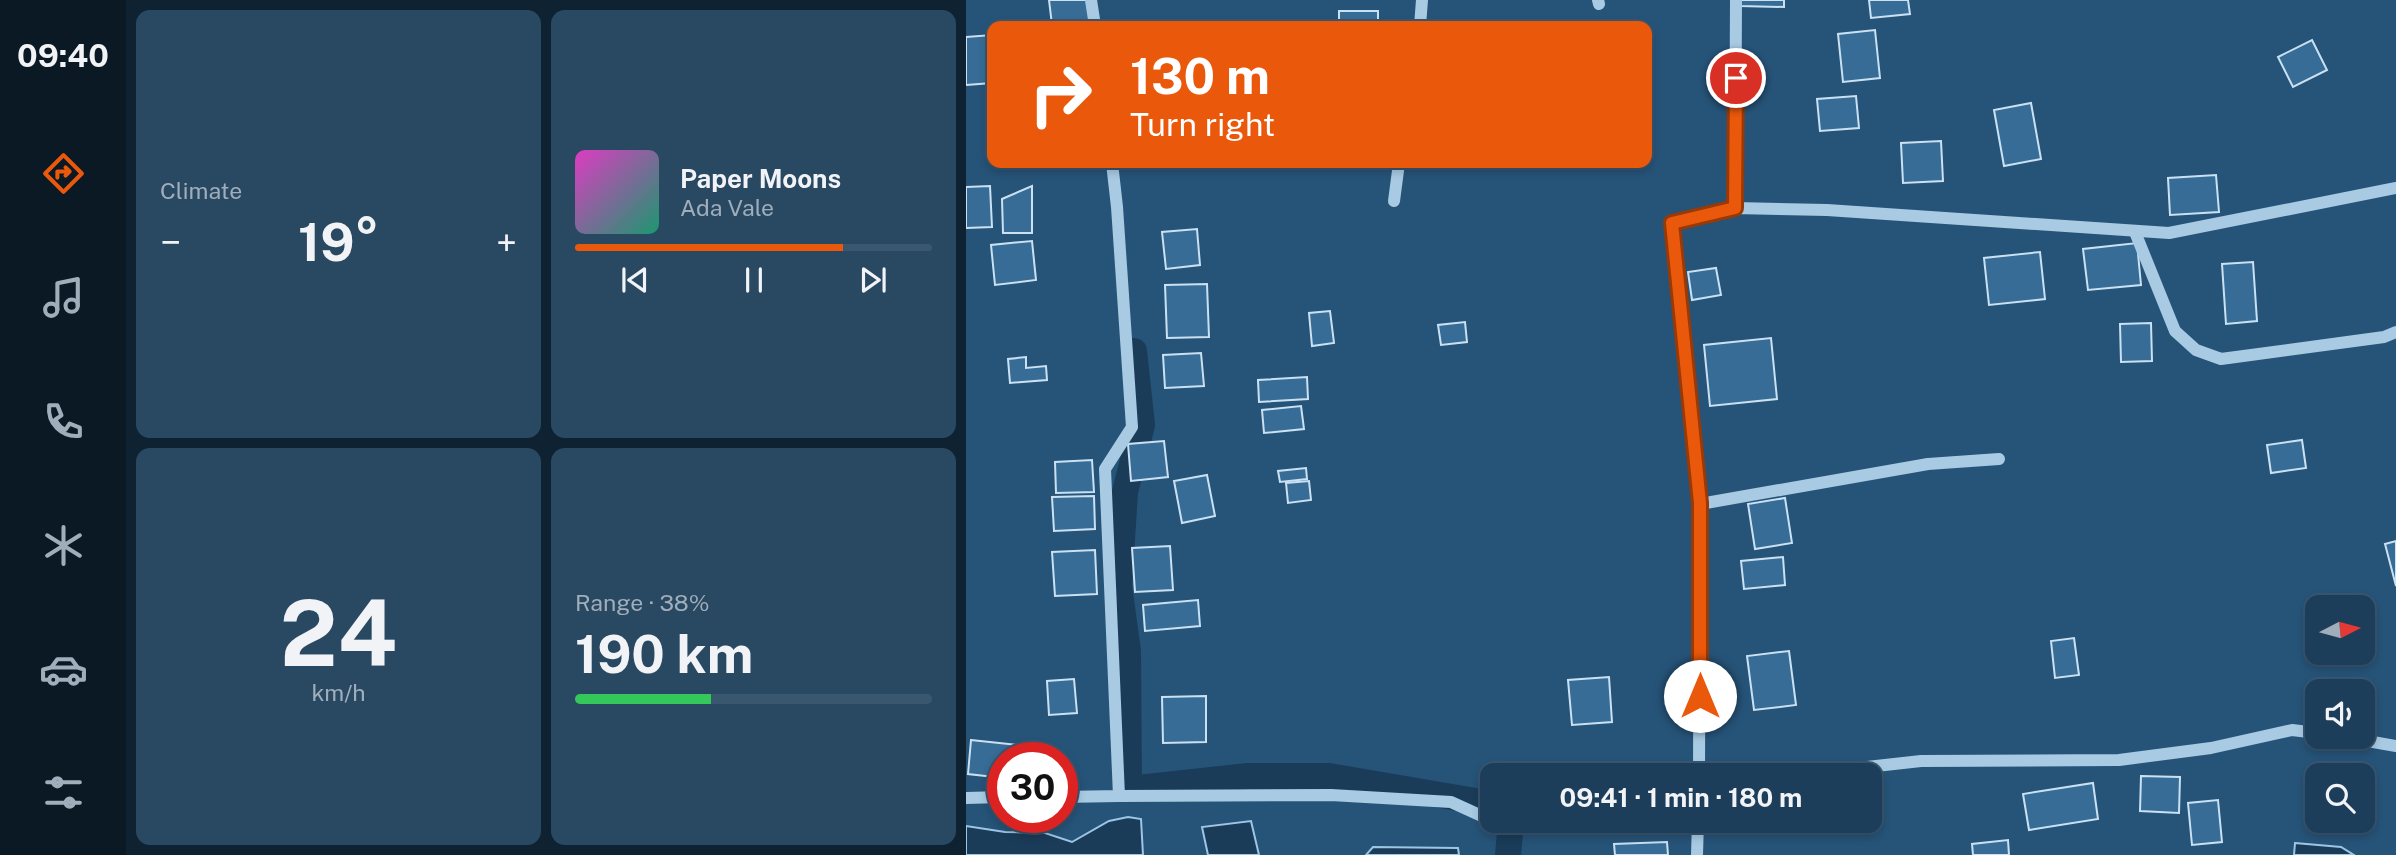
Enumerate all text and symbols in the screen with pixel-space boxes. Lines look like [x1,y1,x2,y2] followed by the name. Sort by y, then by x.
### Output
[17,37,109,74] text: 09:40
[1130,47,1270,105] text: 130 m
[1706,48,1766,108] pin
[1015,49,1106,140] icon: right
[1717,59,1755,97] icon: arrive
[1130,106,1275,143] text: Turn right
[39,149,88,198] icon: directions
[680,163,841,194] text: Paper Moons
[160,177,242,204] text: Climate
[680,194,774,221] text: Ada Vale
[298,212,379,273] text: 19°
[160,220,181,265] text: −
[496,220,517,265] text: +
[616,261,654,299] icon: previous
[735,261,773,299] icon: pause
[854,261,892,299] icon: next
[39,273,88,322] icon: music
[39,397,88,446] icon: phone
[39,521,88,570] icon: climate
[280,580,397,686] text: 24
[575,589,709,616] text: Range · 38%
[2305,595,2375,665] north arrow
[2305,595,2375,833] map controls
[575,624,753,685] text: 190 km
[39,645,88,694] icon: car
[1663,659,1737,733] position arrow
[311,679,366,706] text: km/h
[2305,679,2375,749] button: sound
[987,742,1078,833] speed limit sign: 30
[2305,763,2375,833] button: search
[39,768,88,817] icon: filters
[1560,782,1802,813] text: 09:41 · 1 min · 180 m

